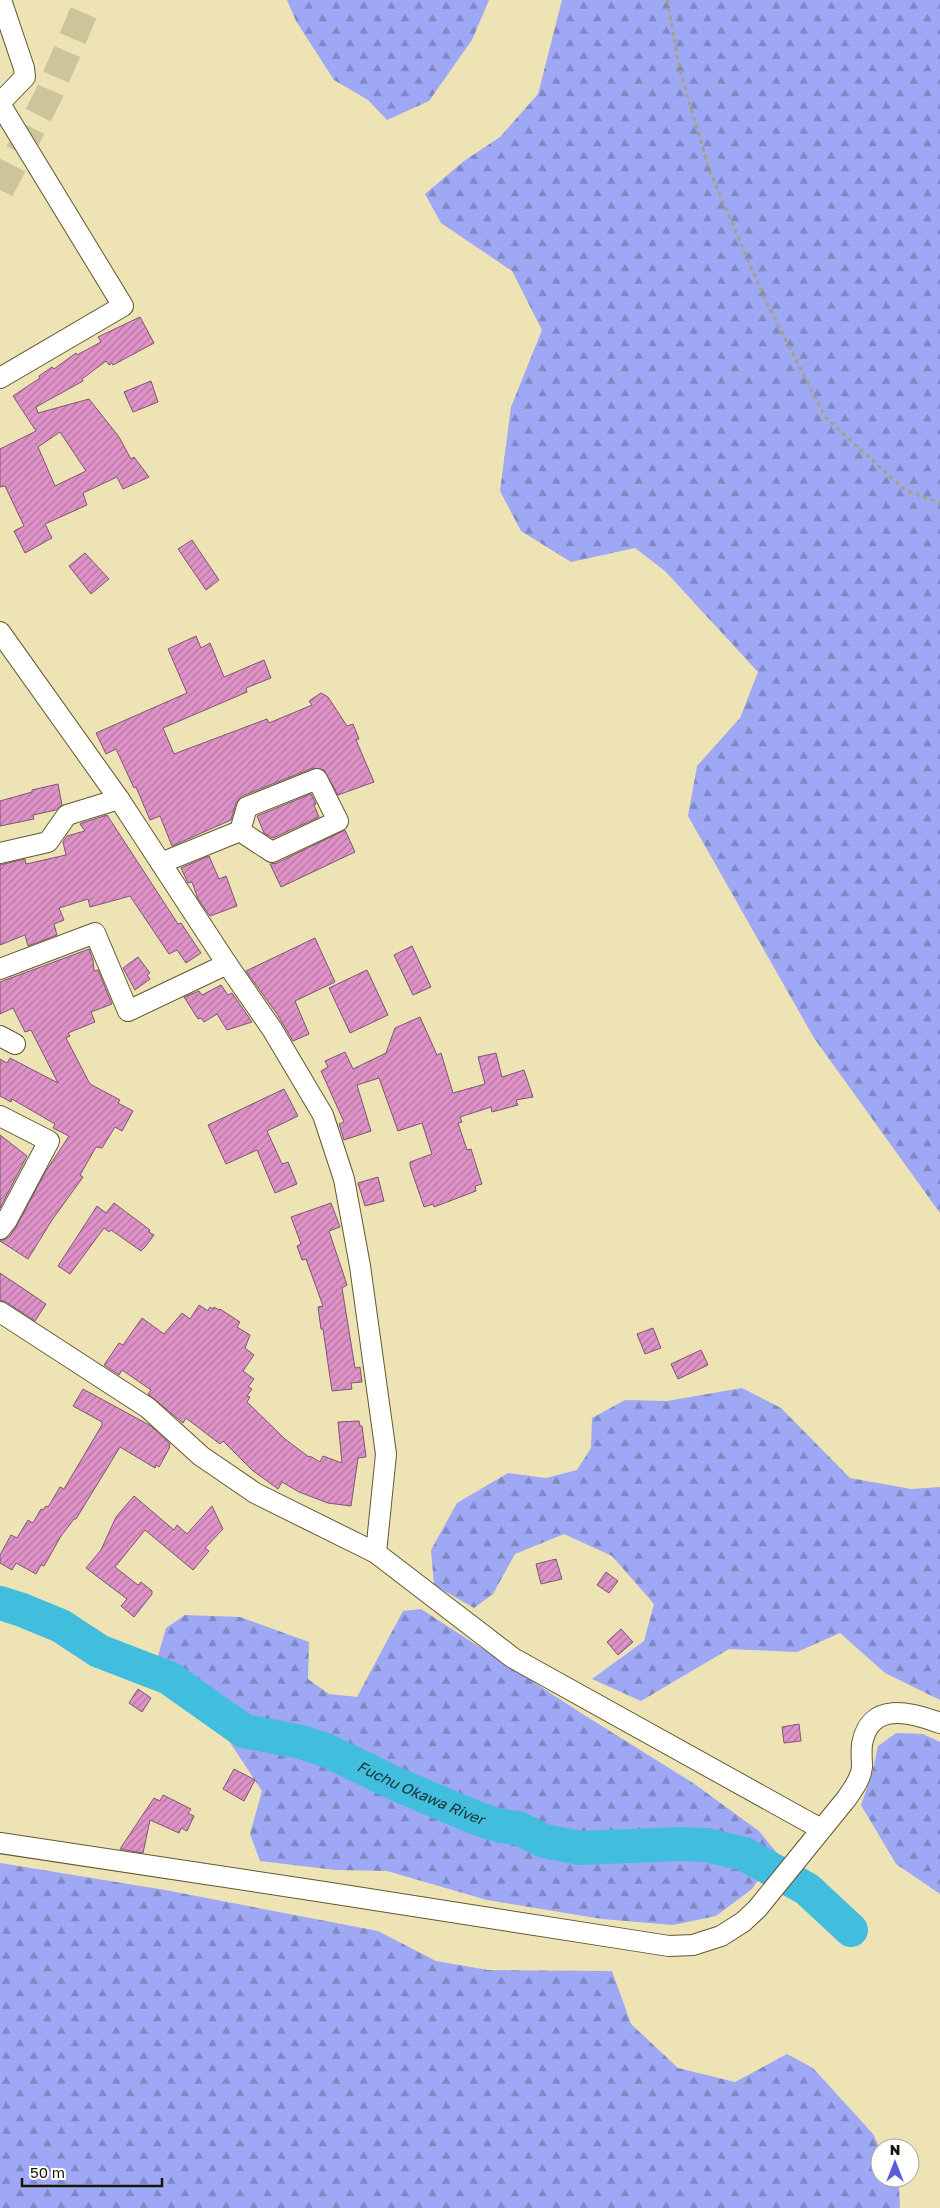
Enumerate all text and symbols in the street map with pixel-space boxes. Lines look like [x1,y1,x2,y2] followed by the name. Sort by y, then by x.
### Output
[355,1757,489,1829] water label: Fuchu Okawa River
[870,2138,920,2188] north arrow
[890,2141,900,2158] text: N
[22,2156,162,2188] scale bar
[30,2163,65,2181] text: 50 m

